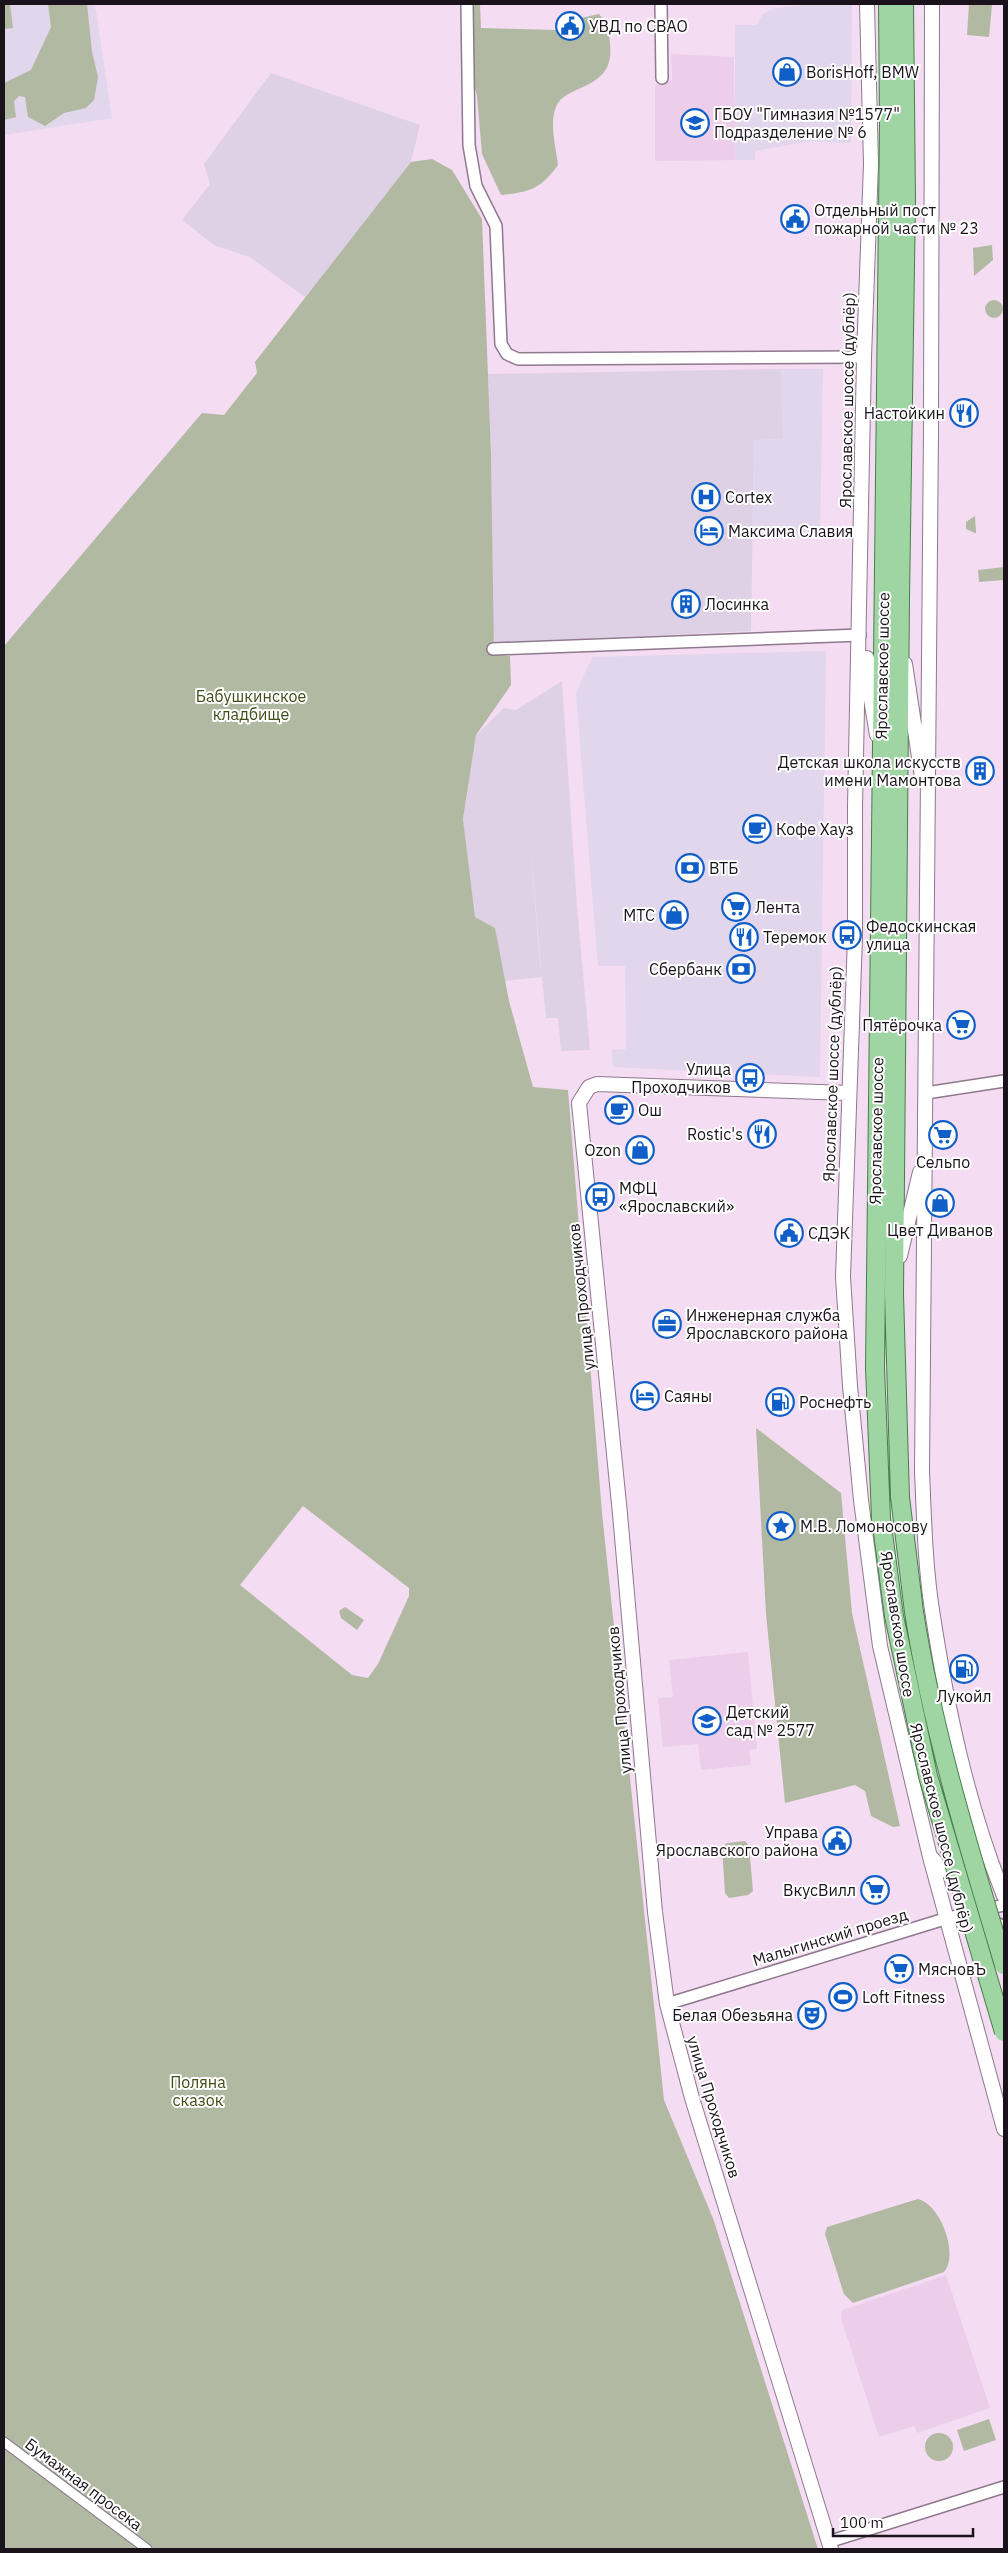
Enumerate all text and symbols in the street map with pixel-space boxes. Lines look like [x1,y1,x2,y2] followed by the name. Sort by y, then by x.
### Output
[555,11,585,41] public building icon: УВД по СВАО
[589,16,688,36] place label: УВД по СВАО
[772,57,802,87] shop icon: BorisHoff, BMW
[806,62,919,82] place label: BorisHoff, BMW
[714,104,900,142] place label: ГБОУ "Гимназия №1577" Подразделение № 6
[680,108,710,138] school or university icon: ГБОУ "Гимназия №1577" Подразделение № 6
[814,200,979,238] place label: Отдельный пост пожарной части № 23
[780,204,810,234] public building icon: Отдельный пост пожарной части № 23
[835,292,859,508] street label: Ярославское шоссе (дублёр)
[949,398,979,428] restaurant icon: Настойкин
[864,403,945,423] place label: Настойкин
[691,482,721,512] hospital icon: Cortex
[725,487,772,507] place label: Cortex
[694,516,724,546] hotel icon: Максима Славия
[728,521,853,541] place label: Максима Славия
[671,589,701,619] building icon: Лосинка
[871,592,893,740] street label: Ярославское шоссе
[705,594,769,614] place label: Лосинка
[196,686,306,724] park label: Бабушкинское кладбище
[778,752,961,790] place label: Детская школа искусств имени Мамонтова
[965,756,995,786] building icon: Детская школа искусств имени Мамонтова
[742,814,772,844] cafe icon: Кофе Хауз
[776,819,854,839] place label: Кофе Хауз
[675,853,705,883] bank icon: ВТБ
[709,858,738,878] place label: ВТБ
[721,892,751,922] supermarket icon: Лента
[755,897,800,917] place label: Лента
[659,900,689,930] shop icon: МТС
[623,905,655,925] place label: МТС
[866,916,976,954] place label: Федоскинская улица
[832,920,862,950] bus stop icon: Федоскинская улица
[729,922,759,952] restaurant icon: Теремок
[763,927,827,947] place label: Теремок
[726,954,756,984] bank icon: Сбербанк
[649,959,722,979] place label: Сбербанк
[818,966,846,1182] street label: Ярославское шоссе (дублёр)
[946,1010,976,1040] supermarket icon: Пятёрочка
[862,1015,942,1035] place label: Пятёрочка
[865,1057,887,1205] street label: Ярославское шоссе
[631,1059,731,1097] place label: Улица Проходчиков
[735,1063,765,1093] bus stop icon: Улица Проходчиков
[604,1095,634,1125] cafe icon: Ош
[638,1100,662,1120] place label: Ош
[747,1119,777,1149] restaurant icon: Rostic's
[928,1120,958,1150] supermarket icon: Сельпо
[687,1124,743,1144] place label: Rostic's
[625,1135,655,1165] shop icon: Ozon
[584,1140,621,1160] place label: Ozon
[916,1152,970,1172] place label: Сельпо
[619,1178,734,1216] place label: МФЦ «Ярославский»
[585,1182,615,1212] bus stop icon: МФЦ «Ярославский»
[925,1188,955,1218] shop icon: Цвет Диванов
[774,1218,804,1248] public building icon: СДЭК
[887,1220,993,1240] place label: Цвет Диванов
[563,1222,599,1372] street label: улица Проходчиков
[808,1223,850,1243] place label: СДЭК
[686,1305,849,1343] place label: Инженерная служба Ярославского района
[652,1309,682,1339] office icon: Инженерная служба Ярославского района
[630,1381,660,1411] hotel icon: Саяны
[664,1386,712,1406] place label: Саяны
[765,1387,795,1417] fuel station icon: Роснефть
[799,1392,871,1412] place label: Роснефть
[766,1511,796,1541] place icon: М.В. Ломоносову
[800,1516,928,1536] place label: М.В. Ломоносову
[877,1550,919,1699] street label: Ярославское шоссе
[603,1626,635,1774] street label: улица Проходчиков
[949,1654,979,1684] fuel station icon: Лукойл
[937,1686,991,1706] place label: Лукойл
[726,1702,815,1740] place label: Детский сад № 2577
[692,1706,722,1736] school or university icon: Детский сад № 2577
[906,1721,978,1935] street label: Ярославское шоссе (дублёр)
[656,1822,818,1860] place label: Управа Ярославского района
[822,1826,852,1856] public building icon: Управа Ярославского района
[860,1875,890,1905] supermarket icon: ВкусВилл
[783,1880,856,1900] place label: ВкусВилл
[750,1904,910,1970] street label: Малыгинский проезд
[884,1954,914,1984] supermarket icon: МясновЪ
[918,1959,986,1979] place label: МясновЪ
[828,1982,858,2012] sports icon: Loft Fitness
[862,1987,945,2007] place label: Loft Fitness
[797,2000,827,2030] theatre icon: Белая Обезьяна
[672,2005,793,2025] place label: Белая Обезьяна
[683,2033,745,2181] street label: улица Проходчиков
[170,2072,226,2110] park label: Поляна сказок
[21,2433,147,2535] street label: Бумажная просека
[833,2506,973,2538] scale bar
[840,2513,884,2532] text: 100 m

